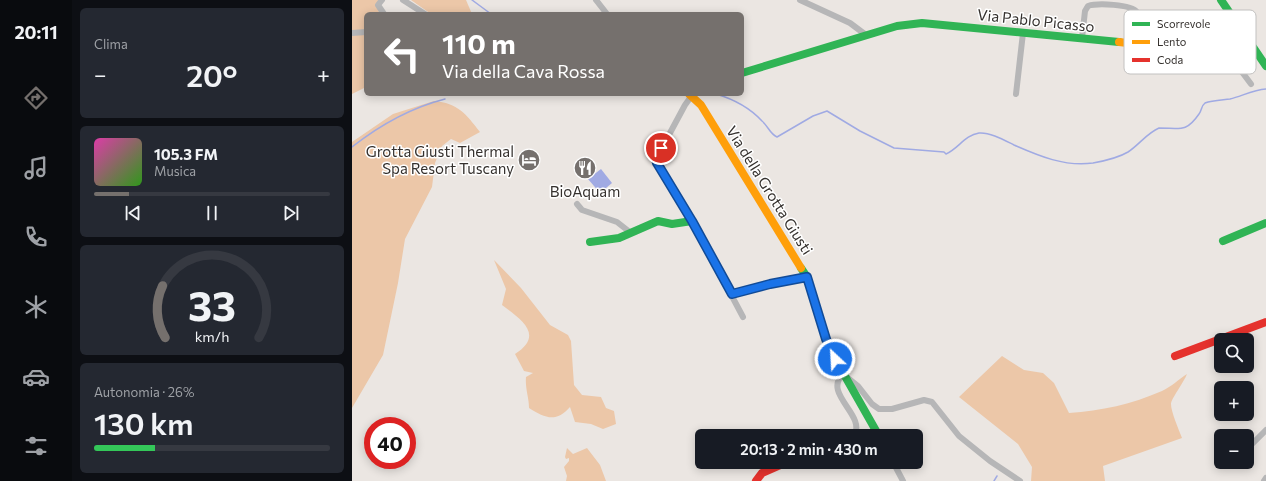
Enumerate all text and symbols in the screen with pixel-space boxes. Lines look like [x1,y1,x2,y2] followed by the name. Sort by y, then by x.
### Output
[976,5,1096,35] street label: Via Pablo Picasso
[1124,10,1256,74] legend
[1157,17,1211,30] text: Scorrevole
[14,21,58,43] text: 20:11
[442,26,516,60] text: 110 m
[376,28,428,80] icon: left
[1157,35,1187,48] text: Lento
[94,36,128,52] text: Clima
[1157,53,1183,66] text: Coda
[186,56,237,93] text: 20°
[442,60,605,82] text: Via della Cava Rossa
[94,61,107,88] text: −
[317,61,330,88] text: +
[22,84,50,112] icon: directions
[723,122,817,258] street label: Via della Grotta Giusti
[644,131,678,165] pin
[650,137,672,159] icon: arrive
[366,142,514,177] place label: Grotta Giusti Thermal Spa Resort Tuscany
[154,145,218,163] text: 105.3 FM
[516,147,542,173] hotel icon: Grotta Giusti Thermal Spa Resort Tuscany
[22,154,50,182] icon: music
[572,155,598,181] restaurant icon: BioAquam
[154,163,196,179] text: Musica
[550,182,620,200] place label: BioAquam
[122,202,144,224] icon: previous
[201,202,223,224] icon: pause
[280,202,302,224] icon: next
[22,223,50,251] icon: phone
[188,278,236,329] text: 33
[22,293,50,321] icon: climate
[195,326,229,344] text: km/h
[1214,333,1254,469] map controls
[1214,333,1254,373] button: search
[814,338,856,380] position arrow
[22,363,50,391] icon: car
[1214,381,1254,421] button: +
[94,384,194,400] text: Autonomia · 26%
[94,404,193,441] text: 130 km
[364,417,416,469] speed limit sign: 40
[1214,429,1254,469] button: −
[22,432,50,460] icon: filters
[740,440,878,458] text: 20:13 · 2 min · 430 m

